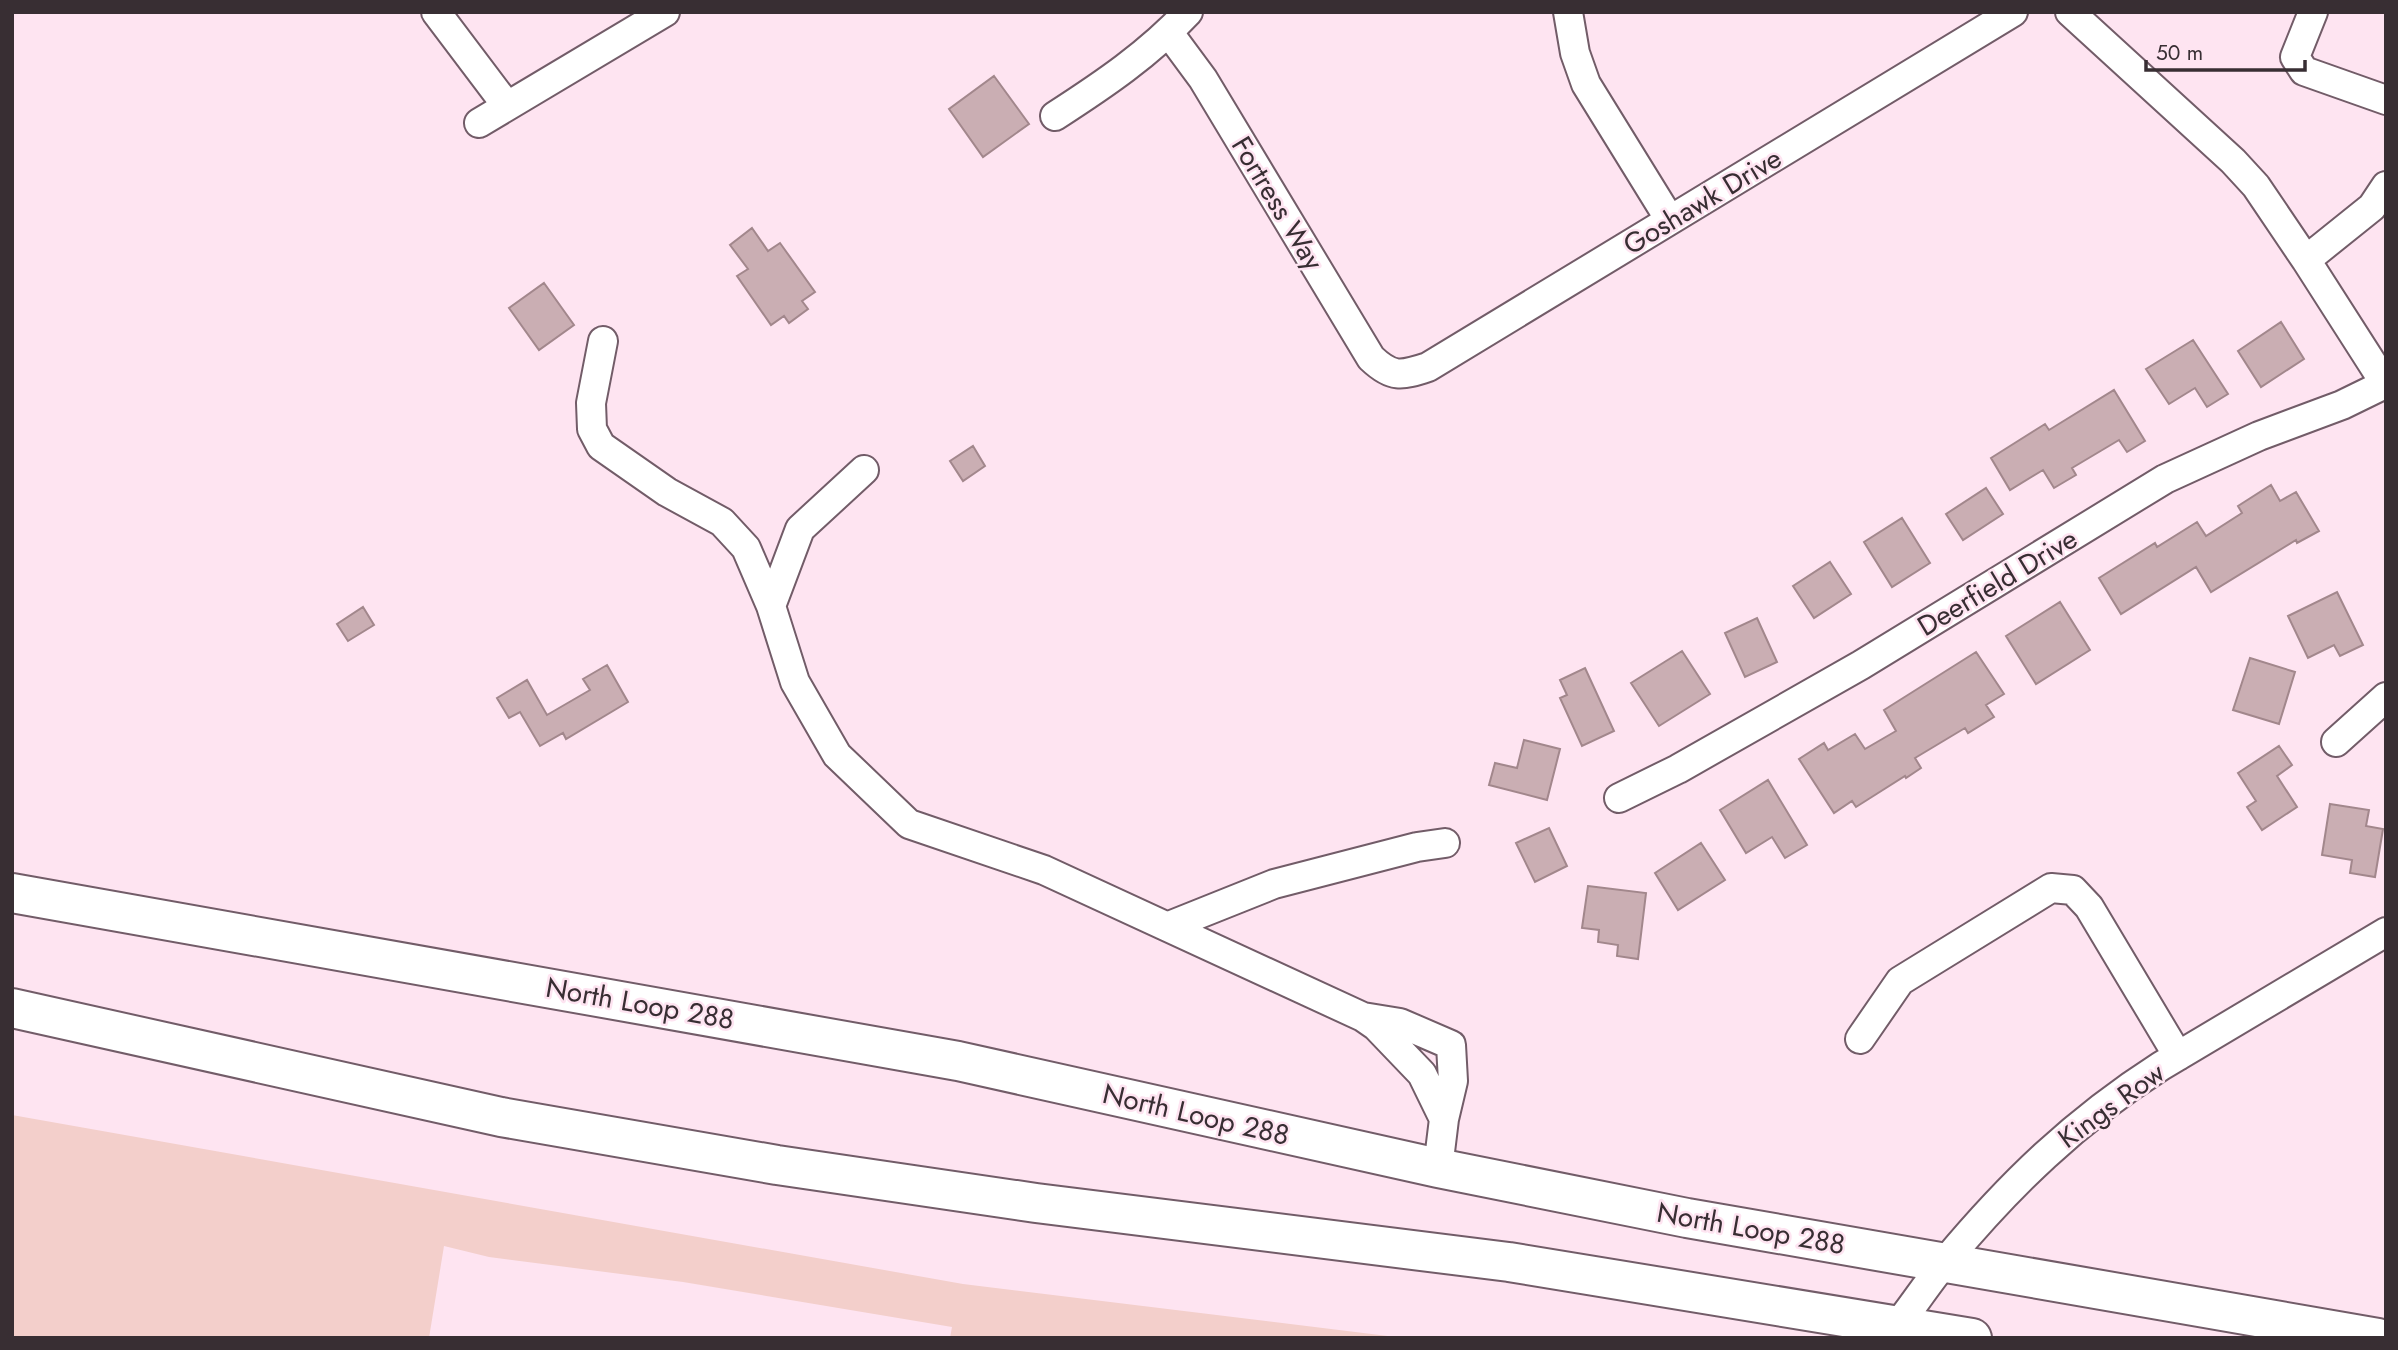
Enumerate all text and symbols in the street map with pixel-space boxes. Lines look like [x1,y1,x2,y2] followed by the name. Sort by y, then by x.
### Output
[2146,28,2305,72] scale bar
[2156,38,2203,68] text: 50 m
[1221,128,1334,279] street label: Fortress Way
[1615,138,1789,265] street label: Goshawk Drive
[1909,518,2085,646] street label: Deerfield Drive
[543,967,737,1040] street label: North Loop 288
[2049,1053,2173,1158] street label: Kings Row
[1098,1073,1293,1156] street label: North Loop 288
[1654,1192,1848,1265] street label: North Loop 288

